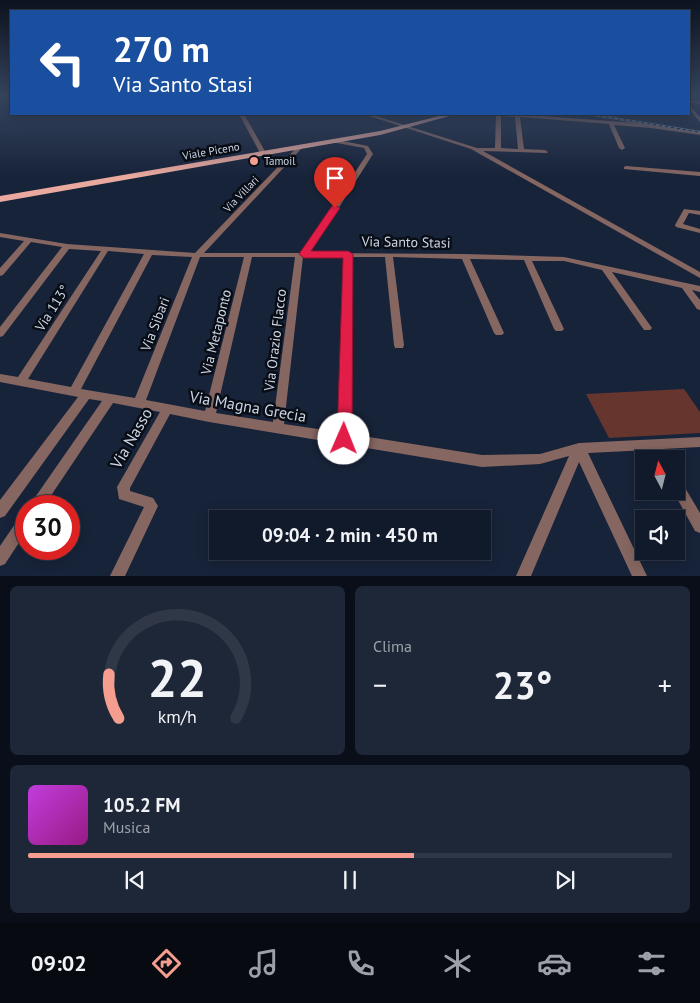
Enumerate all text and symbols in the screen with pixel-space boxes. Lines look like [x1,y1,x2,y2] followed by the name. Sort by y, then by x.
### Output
[113,26,210,72] text: 270 m
[30,30,95,95] icon: left
[113,70,253,98] text: Via Santo Stasi
[180,139,241,163] street label: Viale Piceno
[264,154,296,168] place label: Tamoil
[248,155,260,167] marker: Tamoil
[314,157,356,208] pin
[321,164,349,192] icon: arrive
[220,173,262,216] street label: Via Villari
[360,232,451,252] street label: Via Santo Stasi
[30,281,73,335] street label: Via 113°
[196,288,235,377] street label: Via Metaponto
[260,288,290,393] street label: Via Orazio Flacco
[136,294,174,355] street label: Via Sibari
[187,386,308,426] street label: Via Magna Grecia
[105,404,156,473] street label: Via Nasso
[317,412,369,464] position arrow
[635,450,685,500] north arrow
[635,450,685,560] map controls
[15,495,80,560] speed limit sign: 30
[635,510,685,560] button: sound
[262,523,438,547] text: 09:04 · 2 min · 450 m
[373,636,412,656] text: Clima
[148,644,207,711] text: 22
[493,660,552,709] text: 23°
[373,666,387,703] text: −
[658,666,672,703] text: +
[158,705,197,728] text: km/h
[103,793,180,817] text: 105.2 FM
[103,817,150,837] text: Musica
[121,866,149,894] icon: previous
[336,866,364,894] icon: pause
[551,866,579,894] icon: next
[149,946,184,981] icon: directions
[246,946,281,981] icon: music
[343,946,378,981] icon: phone
[440,946,475,981] icon: climate
[537,946,572,981] icon: car
[634,946,669,981] icon: filters
[31,949,87,977] text: 09:02

